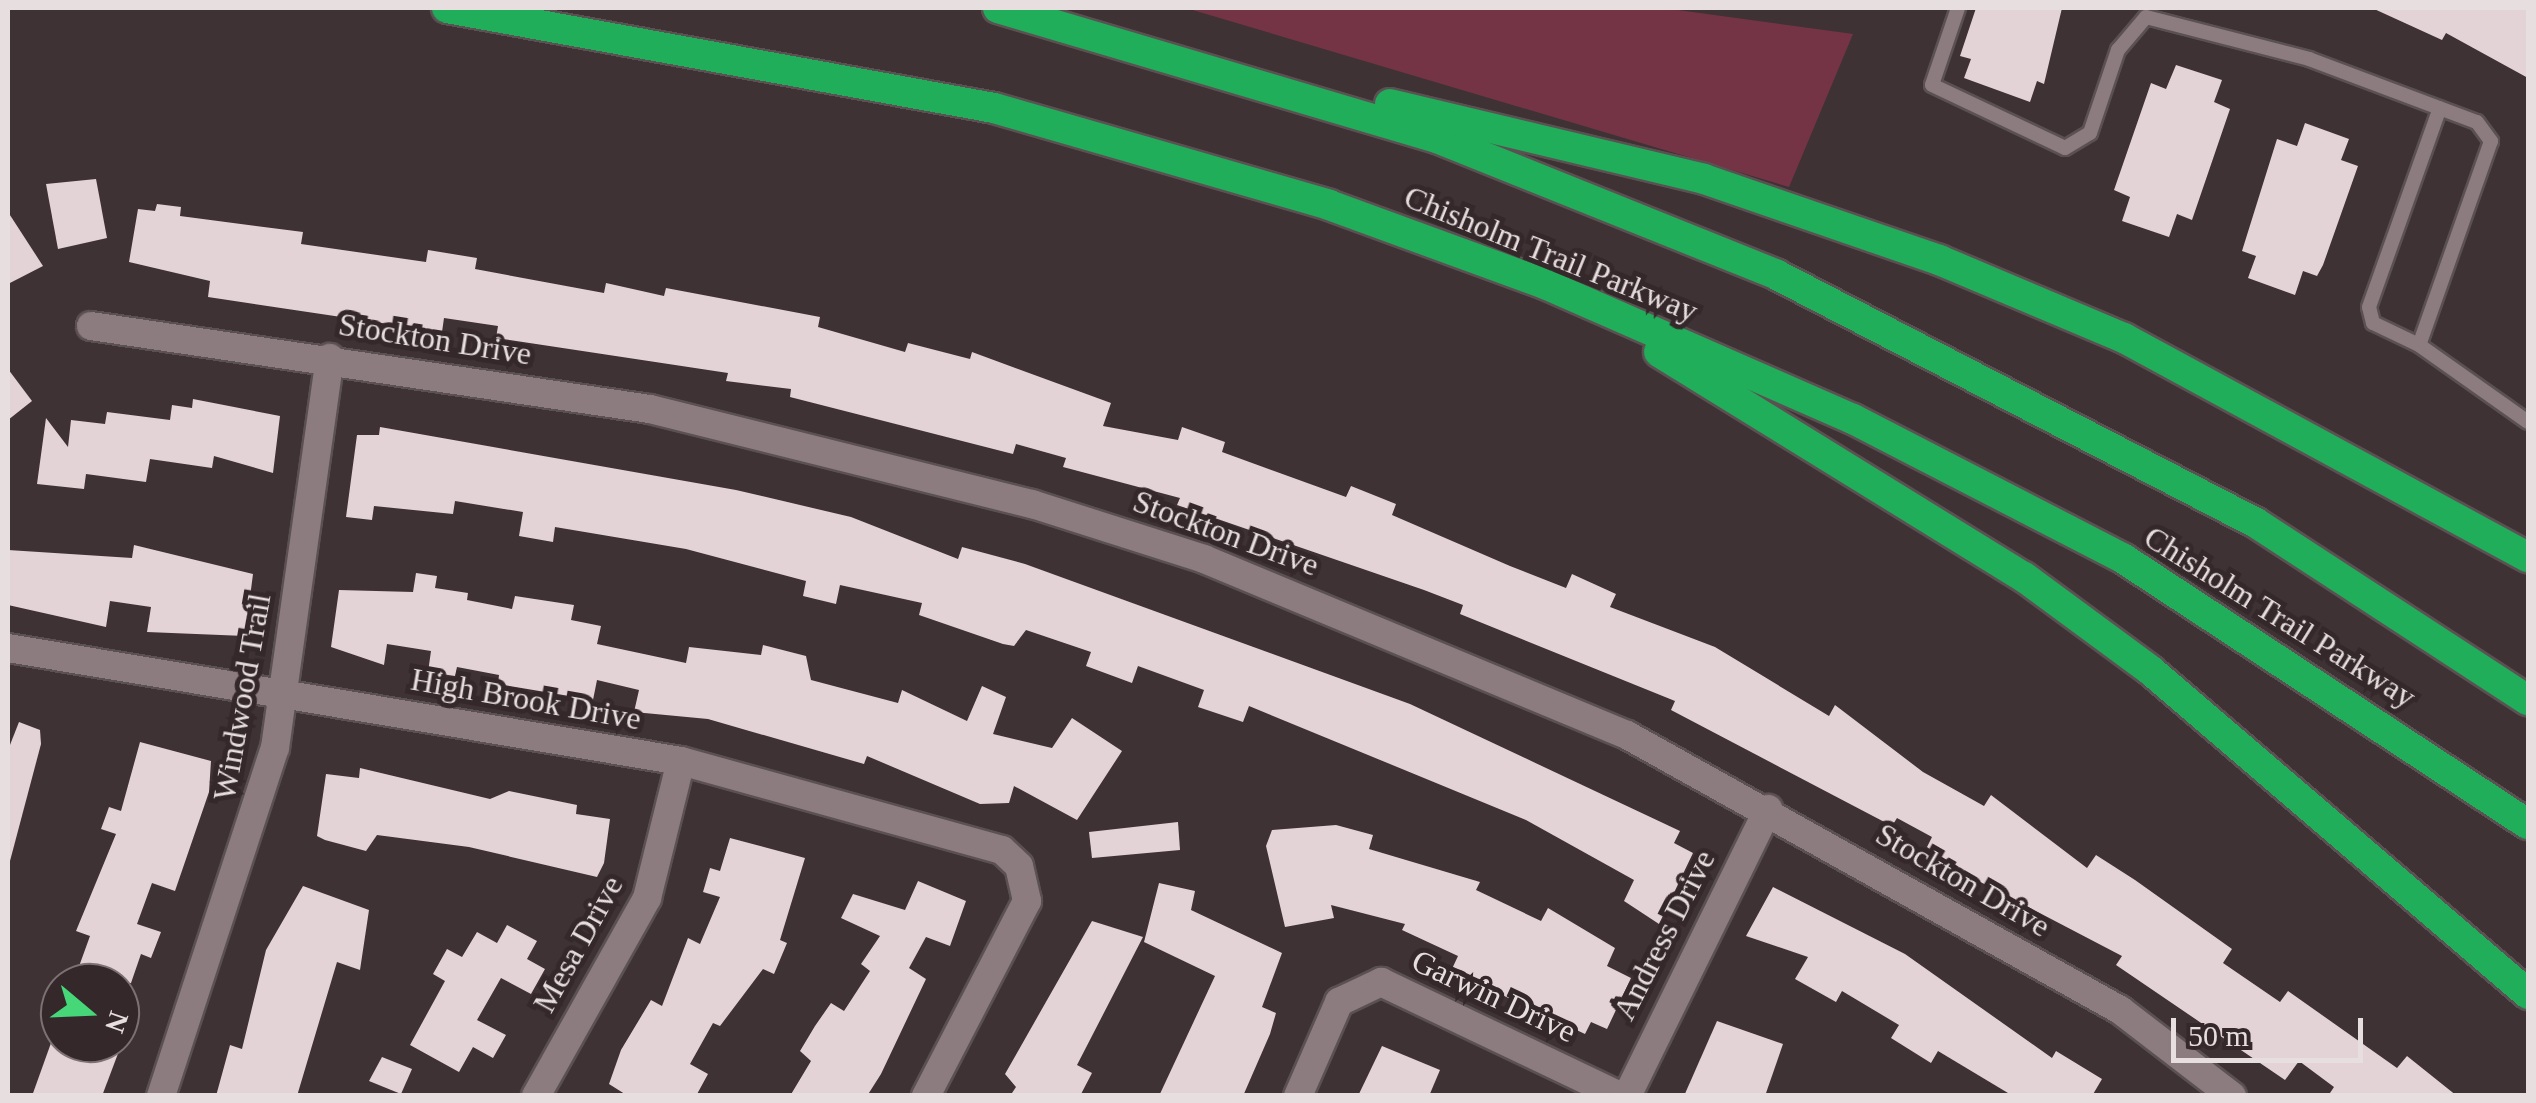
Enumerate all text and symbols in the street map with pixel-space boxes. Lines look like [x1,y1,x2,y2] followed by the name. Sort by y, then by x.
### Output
[1398,177,1704,331] street label: Chisholm Trail Parkway
[336,305,534,373] street label: Stockton Drive
[1128,482,1324,584] street label: Stockton Drive
[2137,518,2423,716] street label: Chisholm Trail Parkway
[205,590,279,804] street label: Windwood Trail
[408,660,644,738] street label: High Brook Drive
[1869,815,2057,945] street label: Stockton Drive
[1605,844,1723,1026] street label: Andress Drive
[525,869,631,1019] street label: Mesa Drive
[1406,941,1582,1051] street label: Garwin Drive
[40,963,140,1063] north arrow
[2176,998,2368,1060] scale bar
[99,1008,135,1037] text: N
[2188,1019,2249,1052] text: 50 m

